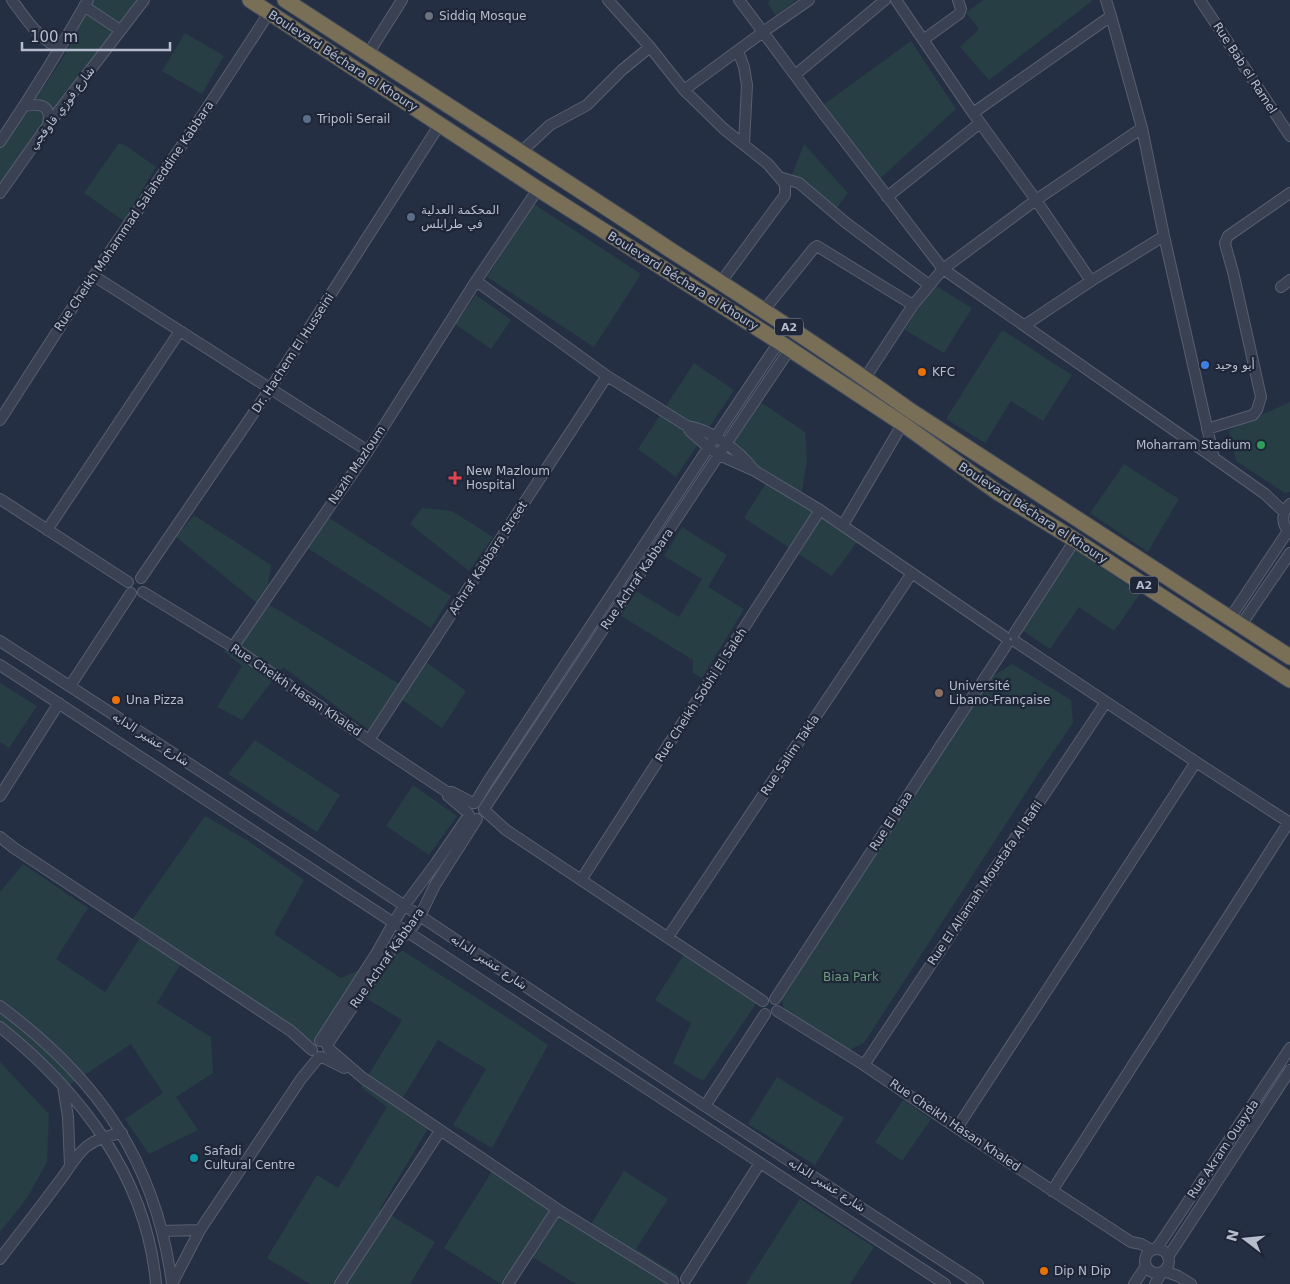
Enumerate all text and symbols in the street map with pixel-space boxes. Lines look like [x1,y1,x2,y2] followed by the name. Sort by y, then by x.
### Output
[266,8,420,114] street label: Boulevard Béchara el Khoury
[439,9,527,23] place label: Siddiq Mosque
[423,10,435,22] marker: Siddiq Mosque
[22,20,170,52] scale bar
[1210,20,1280,116] street label: Rue Bab el Ramel
[30,28,78,46] text: 100 m
[26,64,99,153] street label: شارع فوزي قاوقجي
[51,98,217,334] street label: Rue Cheikh Mohammad Salaheddine Kabbara
[316,112,390,126] place label: Tripoli Serail
[301,113,313,125] marker: Tripoli Serail
[421,203,499,232] place label: المحكمة العدلية في طرابلس
[405,211,417,223] marker: المحكمة العدلية في طرابلس
[605,229,761,333] street label: Boulevard Béchara el Khoury
[249,291,337,415] street label: Dr. Hachem El Husseini
[775,318,803,336] road number: A2
[1215,357,1255,373] place label: أبو وحيد
[1199,359,1211,371] marker: أبو وحيد
[932,365,955,379] place label: KFC
[916,366,928,378] marker: KFC
[326,423,388,507] street label: Nazih Mazloum
[1136,438,1251,452] place label: Moharram Stadium
[1255,439,1267,451] marker: Moharram Stadium
[956,460,1110,566] street label: Boulevard Béchara el Khoury
[466,464,550,492] place label: New Mazloum Hospital
[448,471,462,485] marker: New Mazloum Hospital
[446,498,530,617] street label: Achraf Kabbara Street
[598,526,676,632] street label: Rue Achraf Kabbara
[1130,576,1158,594] road number: A2
[652,625,750,765] street label: Rue Cheikh Sobhi El Saleh
[228,641,364,739] street label: Rue Cheikh Hasan Khaled
[949,679,1050,707] place label: Université Libano-Française
[933,687,945,699] marker: Université Libano-Française
[126,693,184,707] place label: Una Pizza
[110,694,122,706] marker: Una Pizza
[109,709,192,770] street label: شارع عشير الدايه
[758,712,822,798] street label: Rue Salim Takla
[867,789,915,853] street label: Rue El Biaa
[925,798,1045,968] street label: Rue El Allamah Moustafa Al Rafii
[347,905,427,1011] street label: Rue Achraf Kabbara
[448,931,530,993] street label: شارع عشير الدايه
[823,970,879,984] park label: Biaa Park
[887,1076,1023,1174] street label: Rue Cheikh Hasan Khaled
[1185,1097,1261,1201] street label: Rue Akram Ouayda
[204,1144,295,1172] place label: Safadi Cultural Centre
[188,1152,200,1164] marker: Safadi Cultural Centre
[785,1155,868,1216] street label: شارع عشير الدايه
[1220,1214,1270,1264] north arrow
[1223,1228,1242,1243] text: N
[1054,1264,1111,1278] place label: Dip N Dip
[1038,1265,1050,1277] marker: Dip N Dip

